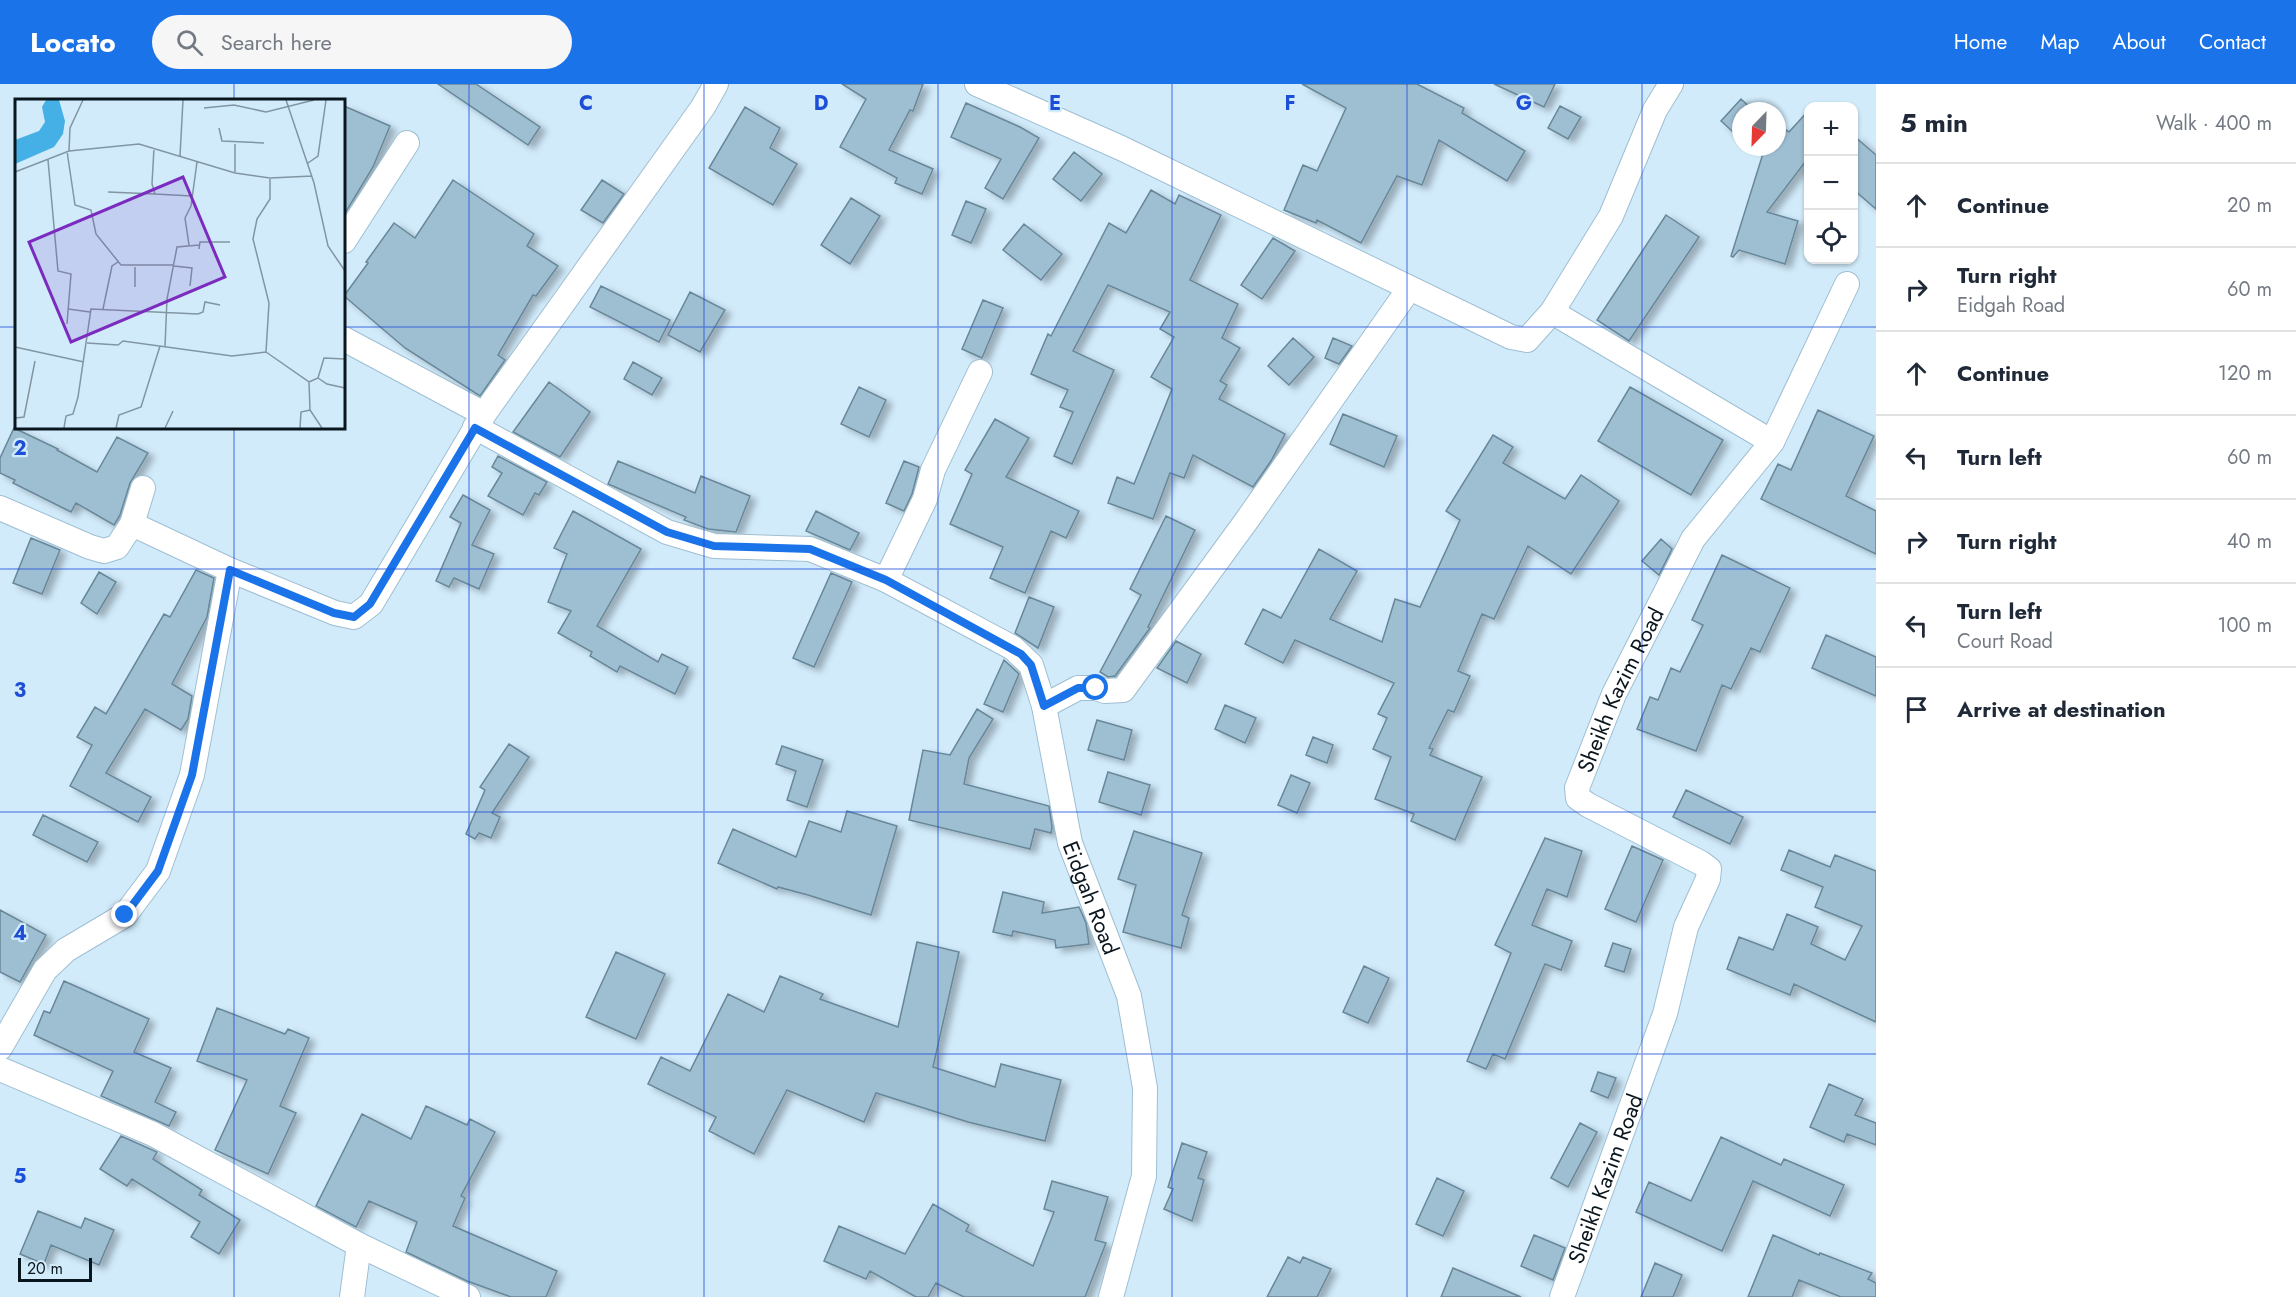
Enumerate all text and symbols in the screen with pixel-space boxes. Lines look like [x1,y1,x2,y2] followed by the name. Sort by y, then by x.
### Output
[152,15,572,69] search box
[30,22,116,63] text: Locato
[173,26,206,59] icon: search
[221,26,332,58] text: Search here
[1954,27,2007,57] text: Home
[2040,27,2080,57] text: Map
[2113,27,2166,57] text: About
[2199,27,2266,57] text: Contact
[579,89,593,118] text: C
[814,89,828,118] text: D
[1049,89,1061,118] text: E
[1284,89,1296,118] text: F
[1516,89,1532,118] text: G
[15,99,345,429] inset map
[1732,102,1786,156] north arrow
[1804,102,1858,264] map controls
[1804,102,1858,156] button: +
[1900,104,1968,142] text: 5 min
[2156,109,2272,138] text: Walk · 400 m
[1804,156,1858,210] button: −
[1900,189,1933,222] icon: ahead
[1957,189,2049,221] text: Continue
[2227,191,2272,220] text: 20 m
[1804,210,1858,264] button: locate
[1957,259,2057,291] text: Turn right
[1900,273,1933,306] icon: right
[2227,275,2272,304] text: 60 m
[1957,291,2065,320] text: Eidgah Road
[1900,357,1933,390] icon: ahead
[1957,357,2049,389] text: Continue
[2218,359,2272,388] text: 120 m
[13,434,27,463] text: 2
[1900,441,1933,474] icon: left
[1957,441,2042,473] text: Turn left
[2227,443,2272,472] text: 60 m
[1900,525,1933,558] icon: right
[1957,525,2057,557] text: Turn right
[2227,527,2272,556] text: 40 m
[1957,595,2042,627] text: Turn left
[1569,602,1672,777] street label: Sheikh Kazim Road
[1900,609,1933,642] icon: left
[2217,611,2272,640] text: 100 m
[1957,627,2053,656] text: Court Road
[1082,674,1108,700] route start
[14,676,26,705] text: 3
[1900,693,1933,726] icon: arrive
[1957,693,2166,725] text: Arrive at destination
[1055,836,1127,959] street label: Eidgah Road
[111,901,137,927] route end
[13,919,27,948] text: 4
[1559,1089,1651,1268] street label: Sheikh Kazim Road
[14,1162,27,1191] text: 5
[18,1255,92,1282] scale bar
[27,1257,63,1280] text: 20 m

